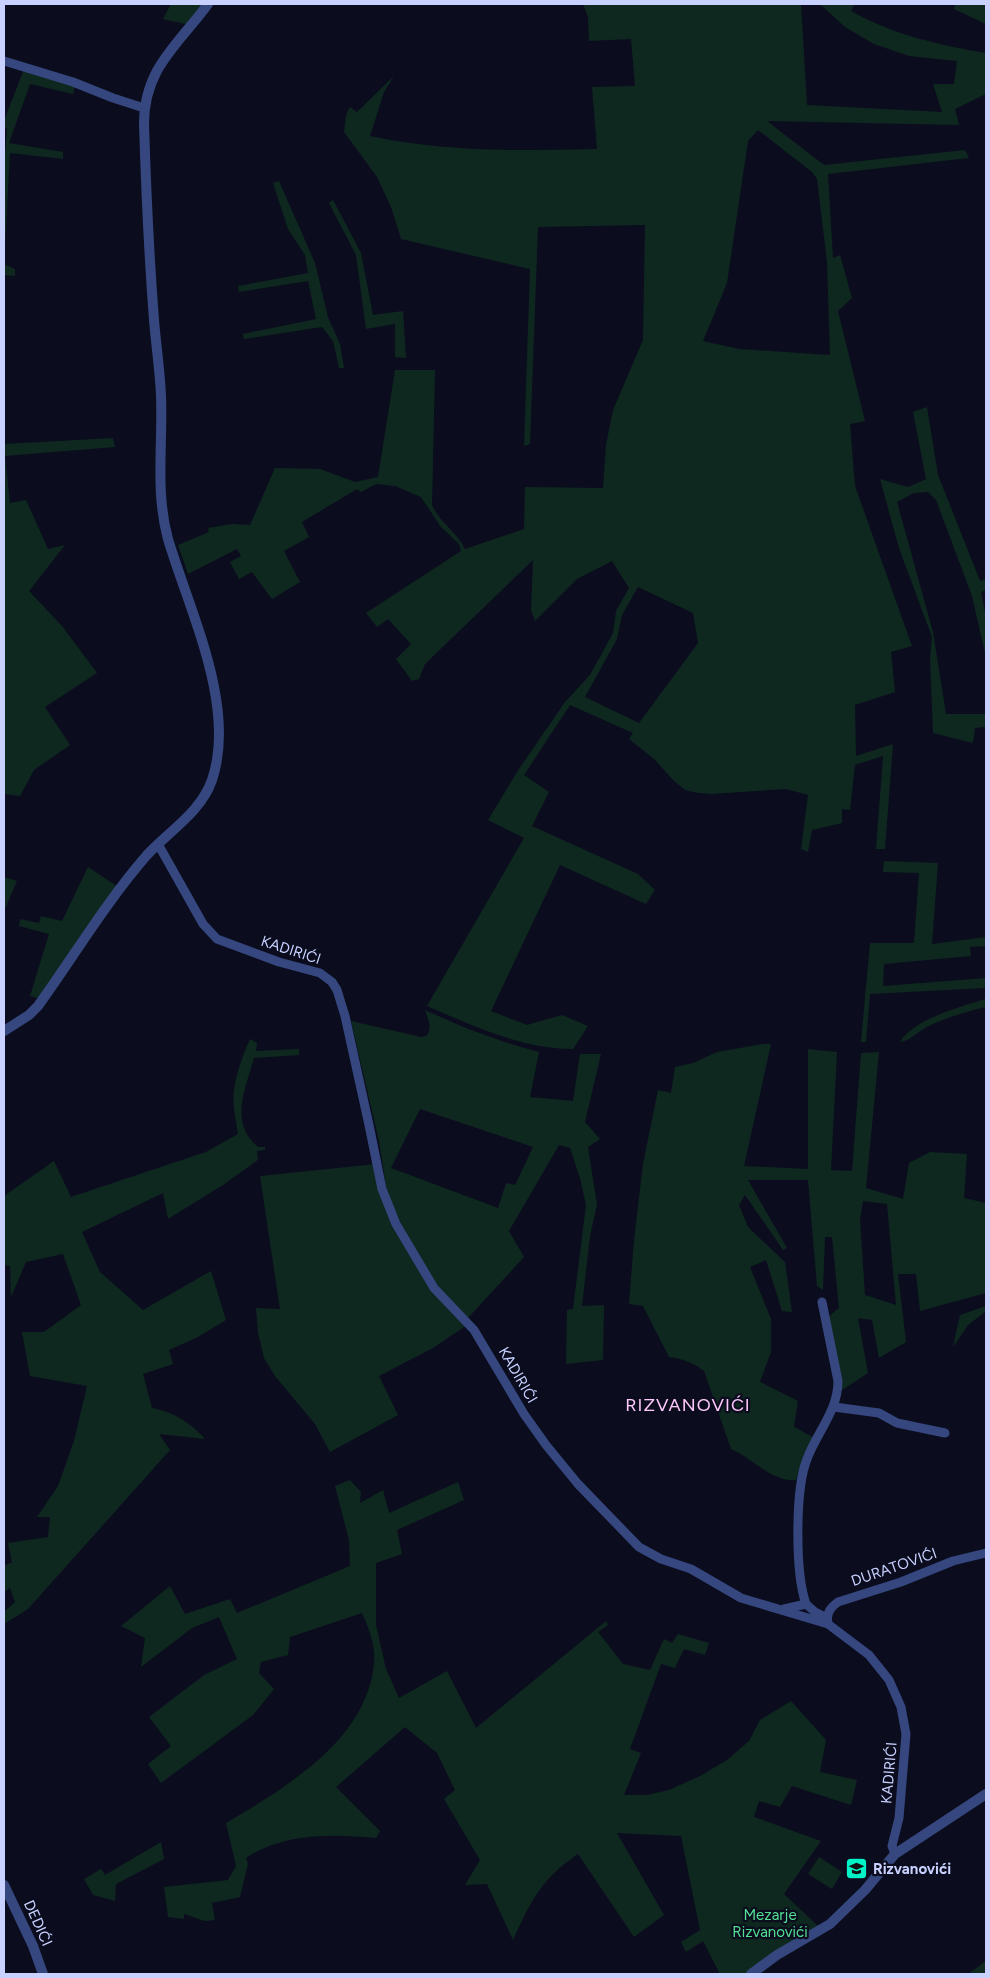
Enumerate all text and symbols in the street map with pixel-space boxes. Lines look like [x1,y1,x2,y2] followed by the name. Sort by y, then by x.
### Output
[259,932,323,968] street label: KADIRIĆI
[495,1344,541,1406] street label: KADIRIĆI
[625,1394,751,1416] district label: RIZVANOVIĆI
[849,1544,939,1590] street label: DURATOVIĆI
[877,1741,901,1805] street label: KADIRIĆI
[845,1857,869,1881] school or university icon: Rizvanovići
[873,1860,951,1878] place label: Rizvanovići
[20,1897,56,1949] street label: DEDIĆI
[732,1906,808,1941] park label: Mezarje Rizvanovići

